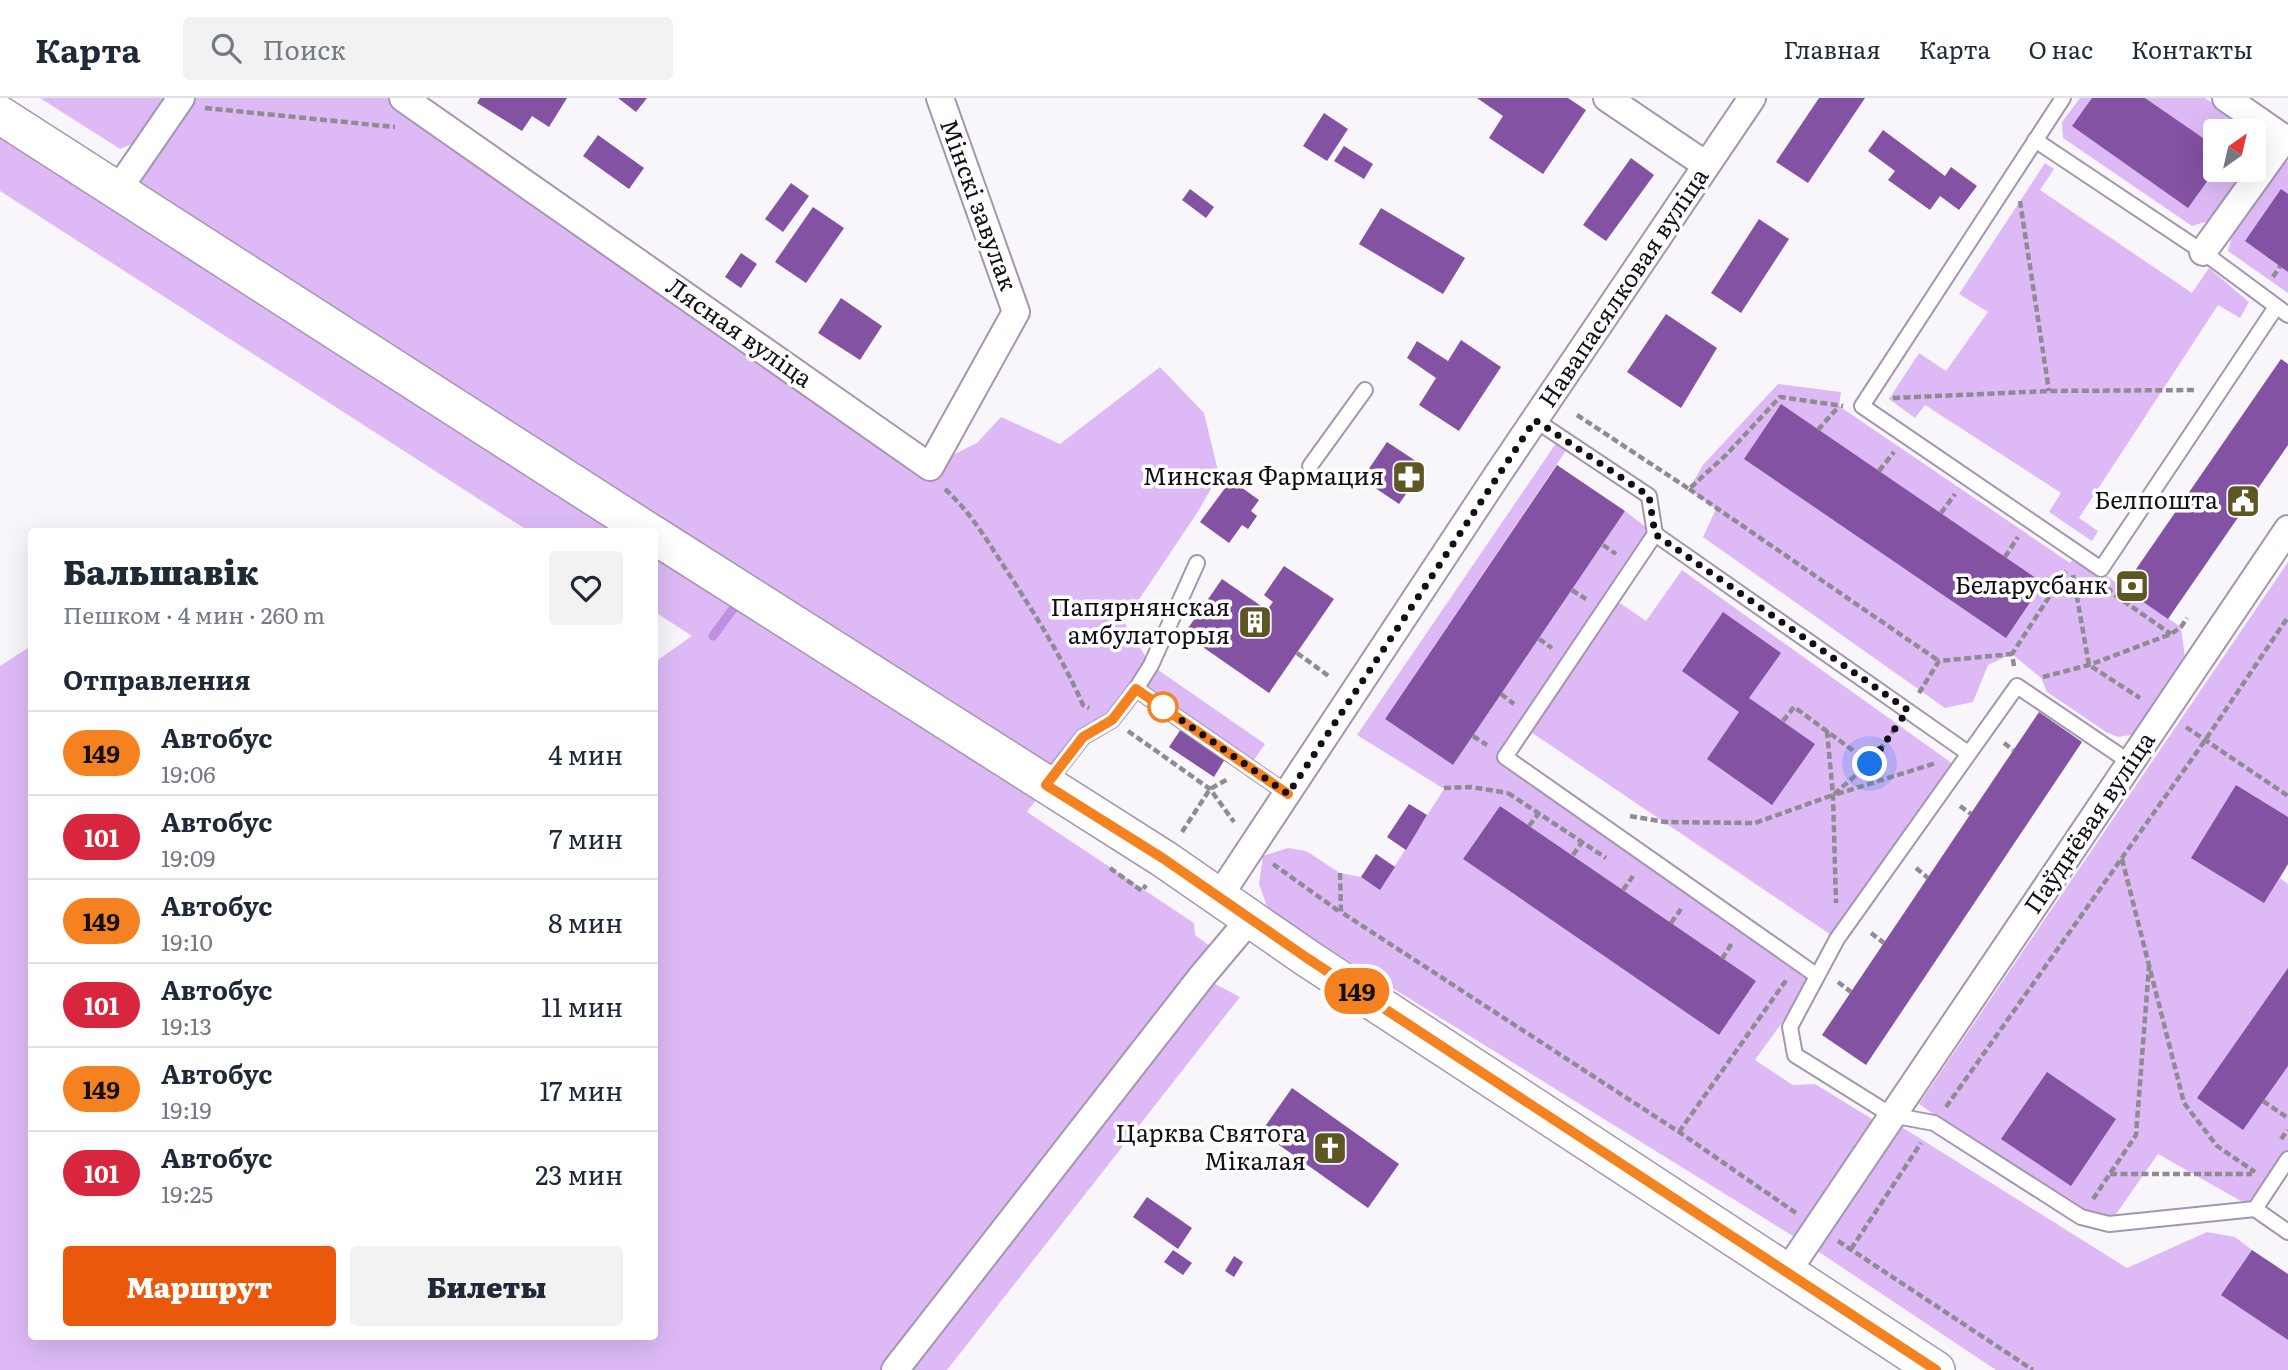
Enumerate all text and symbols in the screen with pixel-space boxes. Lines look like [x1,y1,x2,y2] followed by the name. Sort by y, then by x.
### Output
[183,17,673,80] search box
[35,24,141,73] text: Карта
[207,29,245,67] icon: search
[263,29,346,68] text: Поиск
[1783,31,1881,66] text: Главная
[1919,31,1991,66] text: Карта
[2029,31,2093,66] text: О нас
[2131,31,2253,66] text: Контакты
[933,113,1028,295] street label: Мінскі завулак
[2203,119,2266,182] north arrow
[2203,119,2266,182] map controls
[1529,160,1715,413] street label: Навапасялковая вуліца
[660,267,821,395] street label: Лясная вуліца
[1143,457,1384,492] place label: Минская Фармация
[1390,458,1428,496] pharmacy icon: Минская Фармация
[2094,481,2218,516] place label: Белпошта
[2224,482,2262,520] public building icon: Белпошта
[63,546,259,595] text: Бальшавік
[549,551,623,625] button: heart
[1955,566,2108,601] place label: Беларусбанк
[2113,567,2151,605] bank icon: Беларусбанк
[1050,588,1230,651] place label: Папярнянская амбулаторыя
[63,597,325,631] text: Пешком · 4 мин · 260 m
[1236,603,1274,641] building icon: Папярнянская амбулаторыя
[63,659,251,698] text: Отправления
[1148,692,1178,722] unlabelled marker
[161,717,272,756] text: Автобус
[2014,724,2162,920] street label: Паўднёвая вуліца
[548,734,623,773] text: 4 мин
[83,735,120,770] text: 149
[1852,746,1887,781] your location
[161,756,216,790] text: 19:06
[161,801,272,840] text: Автобус
[549,818,623,857] text: 7 мин
[84,819,119,854] text: 101
[161,840,215,874] text: 19:09
[161,885,272,924] text: Автобус
[548,902,623,941] text: 8 мин
[83,903,120,938] text: 149
[161,924,213,958] text: 19:10
[1317,968,1397,1014] line badge: 149
[161,969,272,1008] text: Автобус
[1338,973,1376,1008] text: 149
[541,986,623,1025] text: 11 мин
[84,987,119,1022] text: 101
[161,1008,212,1042] text: 19:13
[161,1053,272,1092] text: Автобус
[539,1070,623,1109] text: 17 мин
[83,1071,120,1106] text: 149
[161,1092,211,1126] text: 19:19
[1115,1114,1306,1177] place label: Царква Святога Мікалая
[1311,1129,1349,1167] church icon: Царква Святога Мікалая
[161,1137,272,1176] text: Автобус
[535,1154,623,1193] text: 23 мин
[84,1155,119,1190] text: 101
[161,1176,213,1210] text: 19:25
[63,1246,336,1326] button: Маршрут
[350,1246,623,1326] button: Билеты

